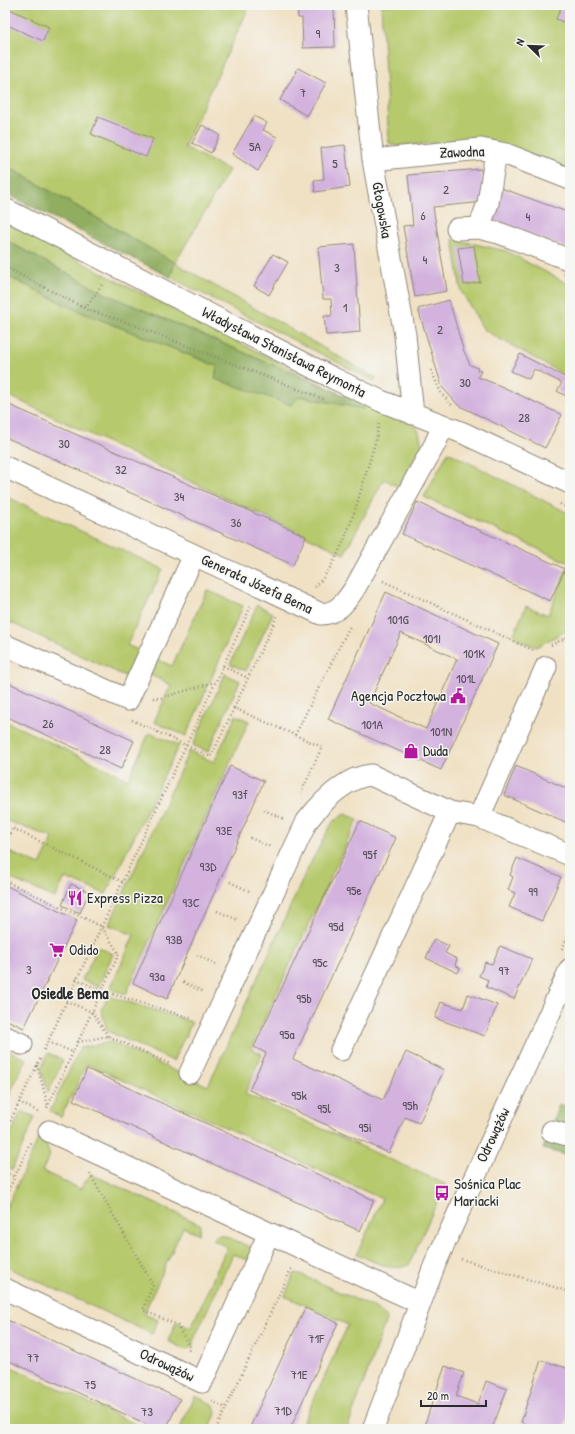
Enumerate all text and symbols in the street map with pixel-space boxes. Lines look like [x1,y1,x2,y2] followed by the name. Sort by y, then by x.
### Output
[316,24,321,42] house number: 9
[509,26,549,66] north arrow
[512,37,527,48] text: N
[300,83,306,101] house number: 7
[249,137,262,155] house number: 5A
[439,140,485,163] street label: Zawodna
[332,154,338,172] house number: 5
[367,180,398,240] street label: Głogowska
[443,180,449,198] house number: 2
[420,206,426,224] house number: 6
[526,207,531,225] house number: 4
[423,250,428,268] house number: 4
[334,258,340,276] house number: 3
[343,298,348,316] house number: 1
[199,301,370,402] street label: Władysława Stanisława Reymonta
[437,320,443,338] house number: 2
[459,373,471,391] house number: 30
[518,408,530,426] house number: 28
[58,434,70,452] house number: 30
[115,460,127,478] house number: 32
[174,487,184,505] house number: 34
[230,513,242,531] house number: 36
[198,548,317,619] street label: Generała Józefa Bema
[387,610,410,628] house number: 101G
[423,629,441,647] house number: 101I
[463,644,485,662] house number: 101K
[456,669,476,687] house number: 101L
[351,685,446,706] place label: Agencja Pocztowa
[449,687,467,705] public building icon: Agencja Pocztowa
[42,714,54,732] house number: 26
[361,715,383,733] house number: 101A
[430,722,452,740] house number: 101N
[99,740,111,758] house number: 28
[423,740,448,761] place label: Duda
[402,742,420,760] shop icon: Duda
[232,785,248,803] house number: 93f
[216,821,232,839] house number: 93E
[363,845,378,863] house number: 95f
[200,857,217,875] house number: 93D
[346,881,362,899] house number: 95e
[528,882,538,900] house number: 99
[87,887,163,908] place label: Express Pizza
[66,889,84,907] restaurant icon: Express Pizza
[182,893,200,911] house number: 93C
[328,917,344,935] house number: 95d
[165,930,183,948] house number: 93B
[69,939,98,960] place label: Odido
[48,941,66,959] supermarket icon: Odido
[312,953,328,971] house number: 95c
[26,960,32,978] house number: 3
[498,961,510,979] house number: 97
[149,967,165,985] house number: 93a
[31,982,109,1004] district label: Osiedle Bema
[296,989,312,1007] house number: 95b
[279,1025,295,1043] house number: 95a
[291,1086,307,1104] house number: 95k
[402,1096,418,1114] house number: 95h
[317,1099,331,1117] house number: 95l
[471,1104,514,1166] street label: Odrowążów
[358,1118,372,1136] house number: 95i
[454,1173,521,1211] place label: Sośnica Plac Mariacki
[433,1184,451,1202] bus stop icon: Sośnica Plac Mariacki
[308,1329,325,1347] house number: 71F
[136,1343,198,1386] street label: Odrowążów
[27,1348,39,1366] house number: 77
[291,1365,308,1383] house number: 71E
[84,1375,96,1393] house number: 75
[421,1382,486,1408] scale bar
[427,1387,449,1404] text: 20 m
[274,1401,292,1419] house number: 71D
[141,1402,153,1420] house number: 73

